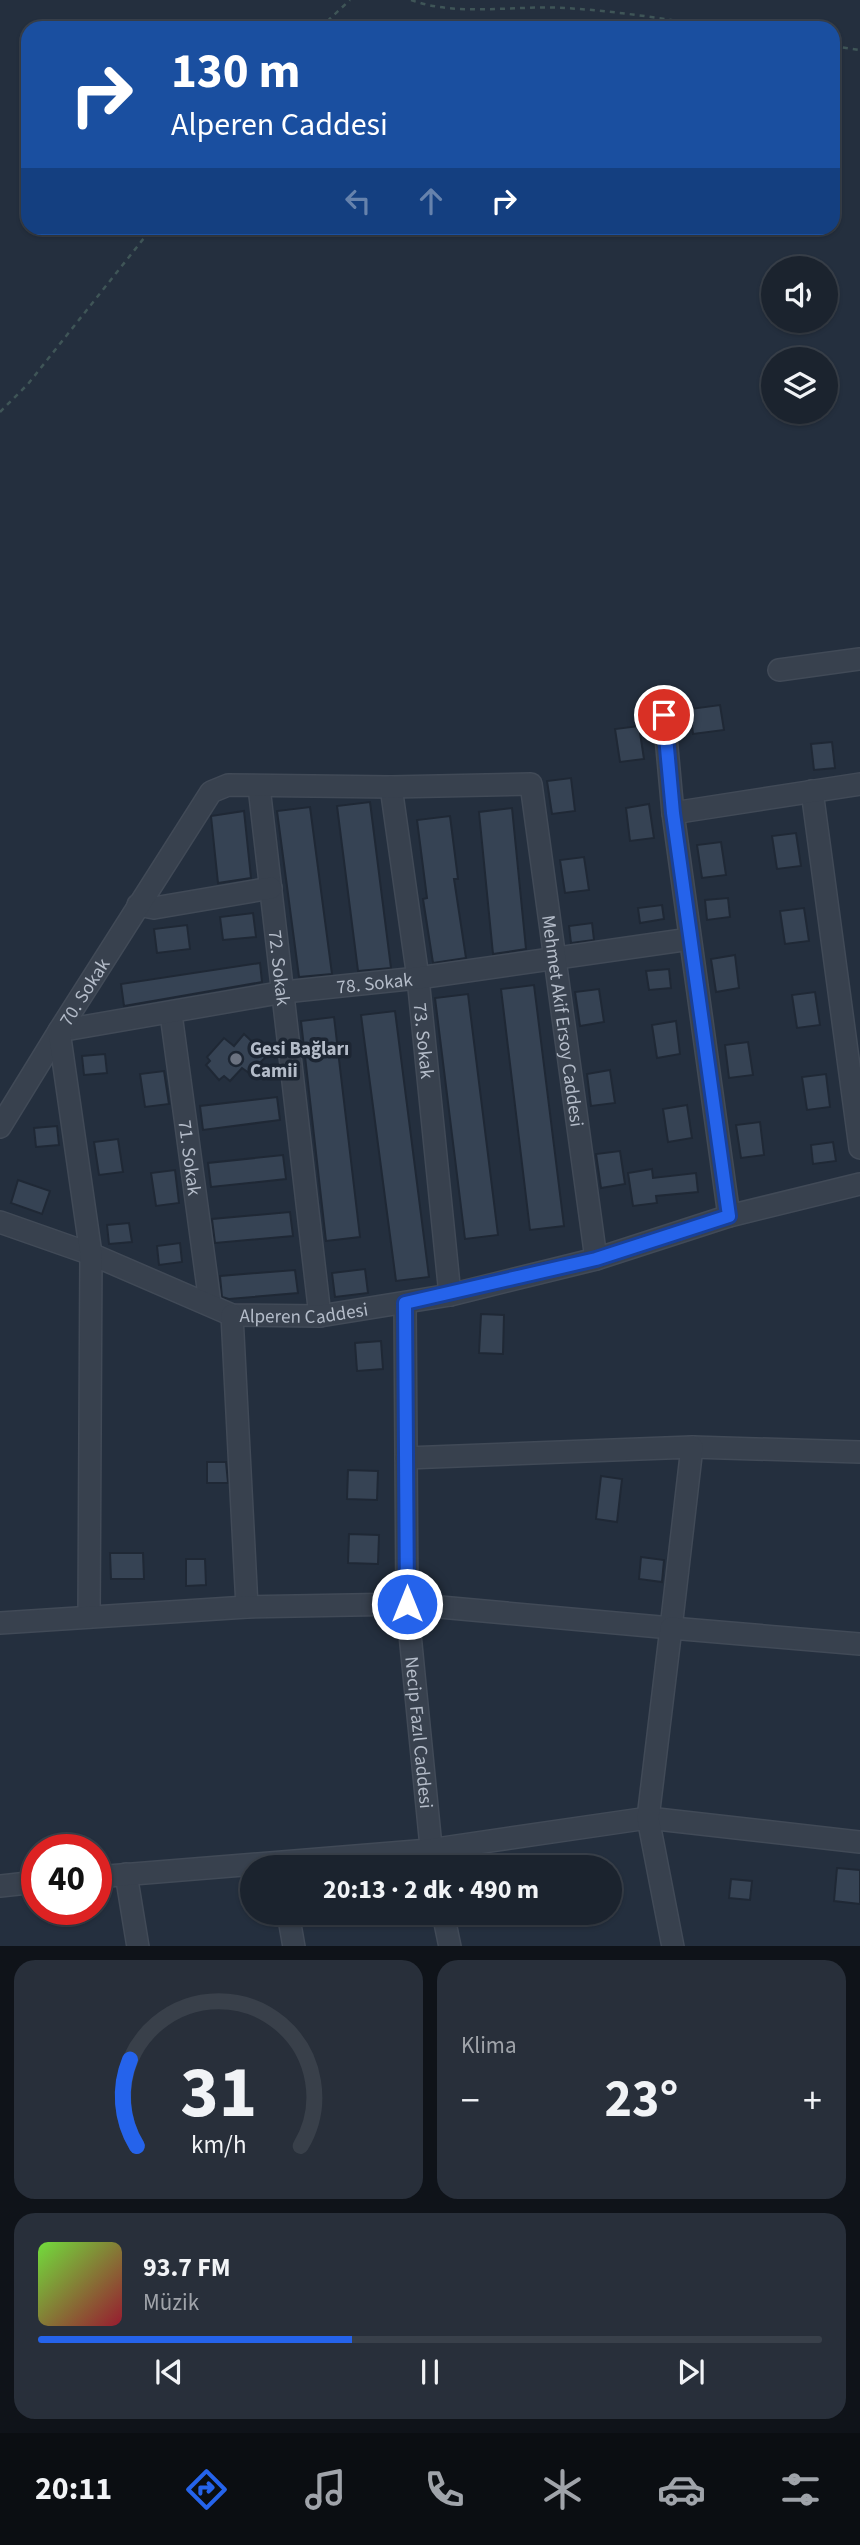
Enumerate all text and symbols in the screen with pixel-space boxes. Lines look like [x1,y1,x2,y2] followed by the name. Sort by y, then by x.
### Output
[171,37,300,107] text: 130 m
[56,49,147,140] icon: right
[171,102,388,148] text: Alperen Caddesi
[339,182,377,220] icon: left
[412,182,450,220] icon: ahead
[485,182,523,220] icon: right
[761,256,838,424] map controls
[761,256,838,333] button: sound
[761,347,838,424] button: layers
[634,685,694,745] pin
[645,696,683,734] icon: arrive
[534,913,590,1129] street label: Mehmet Akif Ersoy Caddesi
[261,929,296,1008] street label: 72. Sokak
[54,953,117,1032] street label: 70. Sokak
[335,967,414,1001] street label: 78. Sokak
[406,1002,440,1081] street label: 73. Sokak
[250,1036,349,1085] place label: Gesi Bağları Camii
[228,1051,244,1067] marker: Gesi Bağları Camii
[170,1118,207,1198] street label: 71. Sokak
[239,1296,370,1332] street label: Alperen Caddesi
[370,1567,444,1641] position arrow
[397,1655,439,1810] street label: Necip Fazıl Caddesi
[21,1834,112,1925] speed limit sign: 40
[323,1871,539,1908] text: 20:13 · 2 dk · 490 m
[461,2029,517,2062] text: Klima
[180,2041,257,2145] text: 31
[605,2063,678,2137] text: 23°
[461,2074,480,2128] text: −
[803,2074,822,2128] text: +
[191,2126,246,2162] text: km/h
[143,2249,231,2286] text: 93.7 FM
[143,2286,199,2319] text: Müzik
[150,2353,188,2391] icon: previous
[411,2353,449,2391] icon: pause
[672,2353,710,2391] icon: next
[182,2465,231,2514] icon: directions
[301,2465,350,2514] icon: music
[420,2465,469,2514] icon: phone
[538,2465,587,2514] icon: climate
[657,2465,706,2514] icon: car
[776,2465,825,2514] icon: filters
[35,2466,112,2512] text: 20:11

